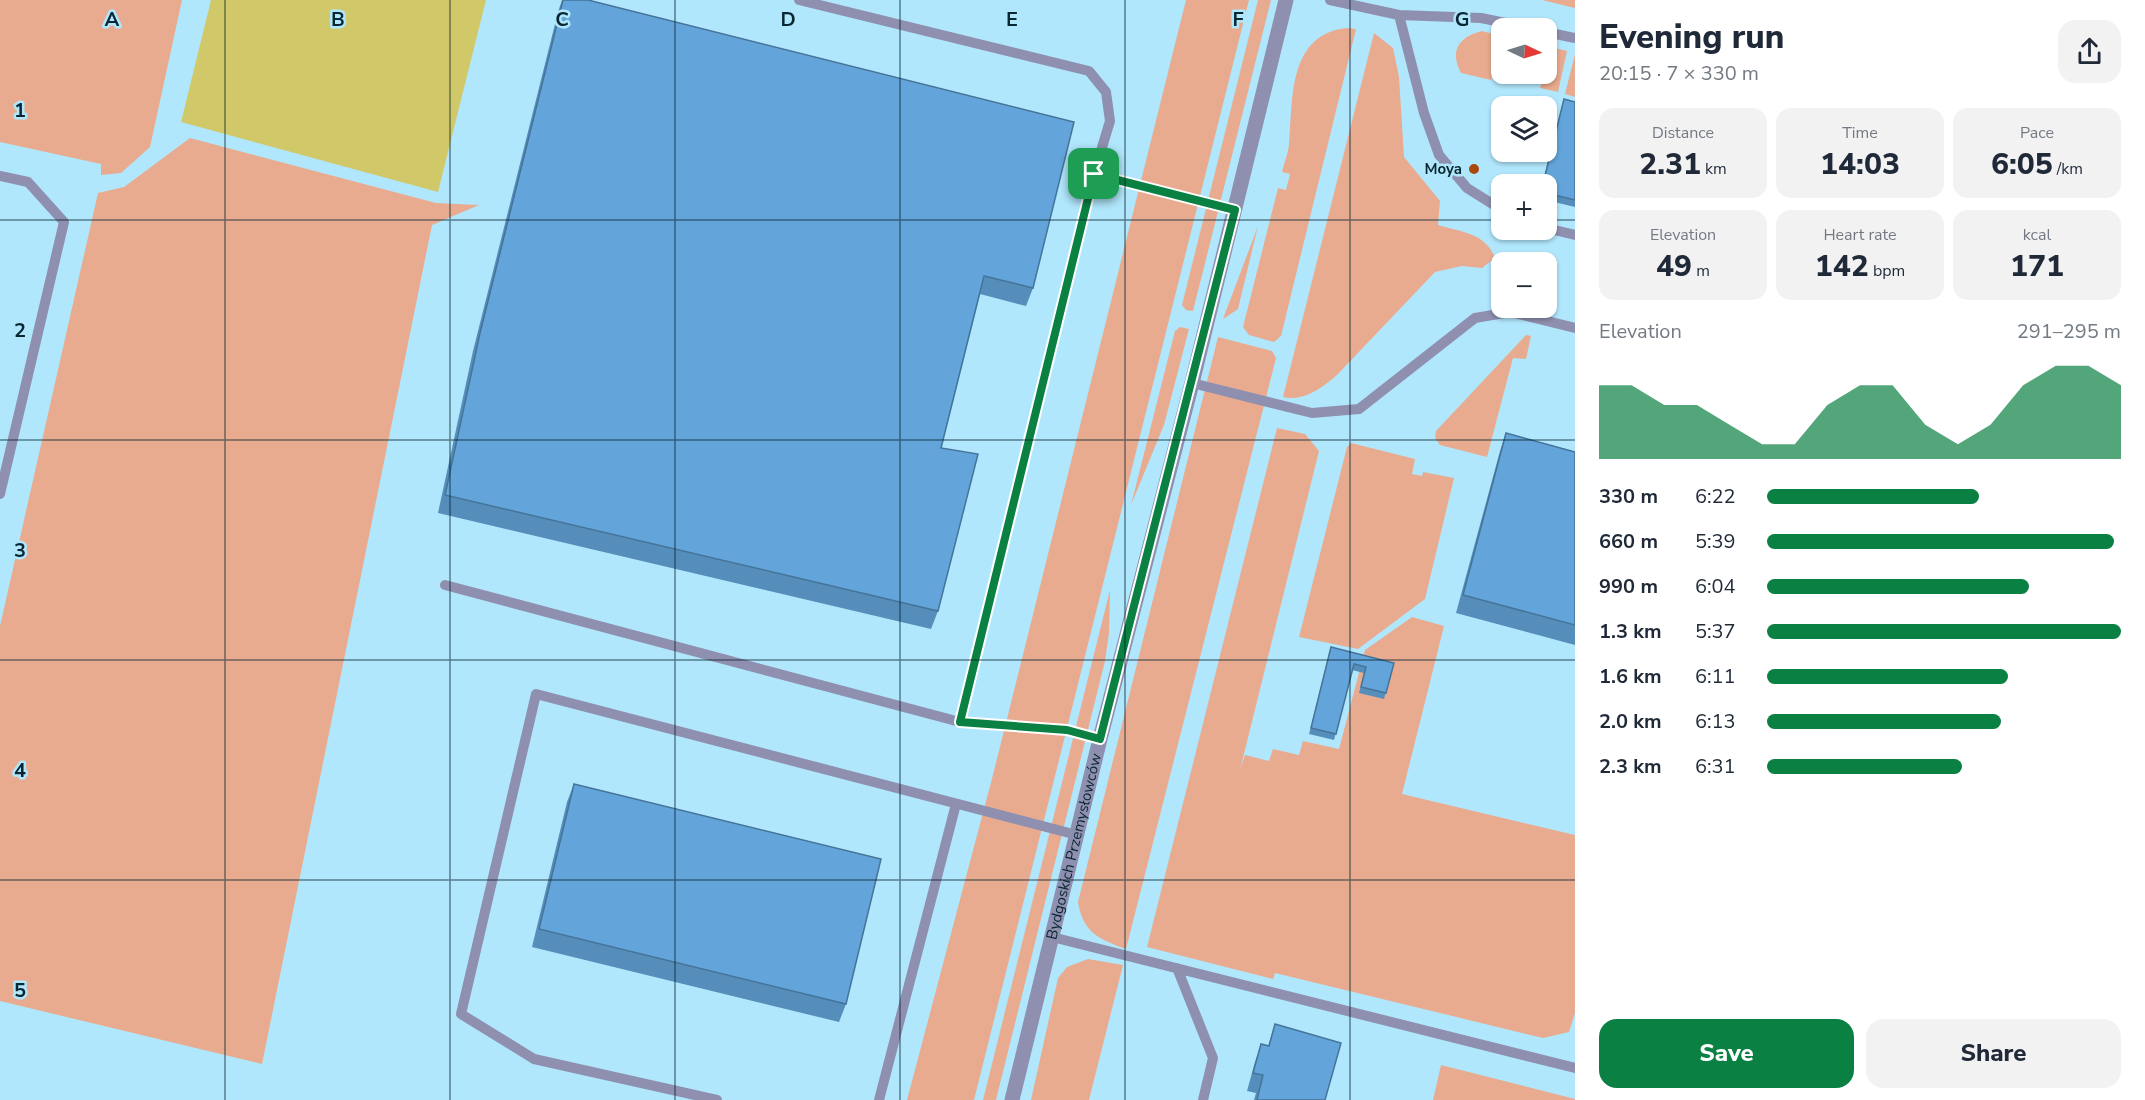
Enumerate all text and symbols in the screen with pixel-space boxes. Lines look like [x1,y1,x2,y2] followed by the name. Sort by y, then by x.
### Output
[105,6,120,33] text: A
[331,6,345,33] text: B
[555,6,569,33] text: C
[780,6,796,33] text: D
[1006,6,1018,33] text: E
[1232,6,1244,33] text: F
[1455,6,1469,33] text: G
[1599,15,1784,60] text: Evening run
[1491,18,1557,84] north arrow
[1491,18,1557,318] map controls
[2058,20,2121,83] button: share
[1599,60,1759,87] text: 20:15 · 7 × 330 m
[1491,96,1557,162] button: layers
[14,97,26,124] text: 1
[1652,122,1714,144] text: Distance
[1842,122,1878,144] text: Time
[2020,122,2054,144] text: Pace
[1639,144,1701,185] text: 2.31
[1820,144,1900,185] text: 14:03
[1991,144,2053,185] text: 6:05
[1068,148,1119,199] pin
[1077,157,1110,190] icon: arrive
[1701,158,1727,180] text: km
[2053,158,2083,180] text: /km
[1425,159,1462,179] place label: Moya
[1467,162,1481,176] marker: Moya
[1491,174,1557,240] button: +
[1650,224,1716,246] text: Elevation
[1823,224,1897,246] text: Heart rate
[2023,224,2051,246] text: kcal
[1656,246,1692,287] text: 49
[1815,246,1869,287] text: 142
[2010,246,2064,287] text: 171
[1491,252,1557,318] button: −
[1692,260,1710,282] text: m
[1869,260,1905,282] text: bpm
[14,317,26,344] text: 2
[1599,318,1682,345] text: Elevation
[2017,318,2121,345] text: 291–295 m
[1599,483,1658,510] text: 330 m
[1695,483,1736,510] text: 6:22
[1599,528,1658,555] text: 660 m
[1695,528,1736,555] text: 5:39
[14,537,26,564] text: 3
[1599,573,1658,600] text: 990 m
[1695,573,1736,600] text: 6:04
[1599,618,1662,645] text: 1.3 km
[1695,618,1736,645] text: 5:37
[1599,663,1662,690] text: 1.6 km
[1695,663,1736,690] text: 6:11
[1599,708,1662,735] text: 2.0 km
[1695,708,1736,735] text: 6:13
[1041,751,1106,942] street label: Bydgoskich Przemysłowców
[1599,753,1662,780] text: 2.3 km
[1695,753,1736,780] text: 6:31
[14,757,26,784] text: 4
[14,977,26,1004] text: 5
[1599,1019,1854,1088] button: Save
[1866,1019,2121,1088] button: Share

